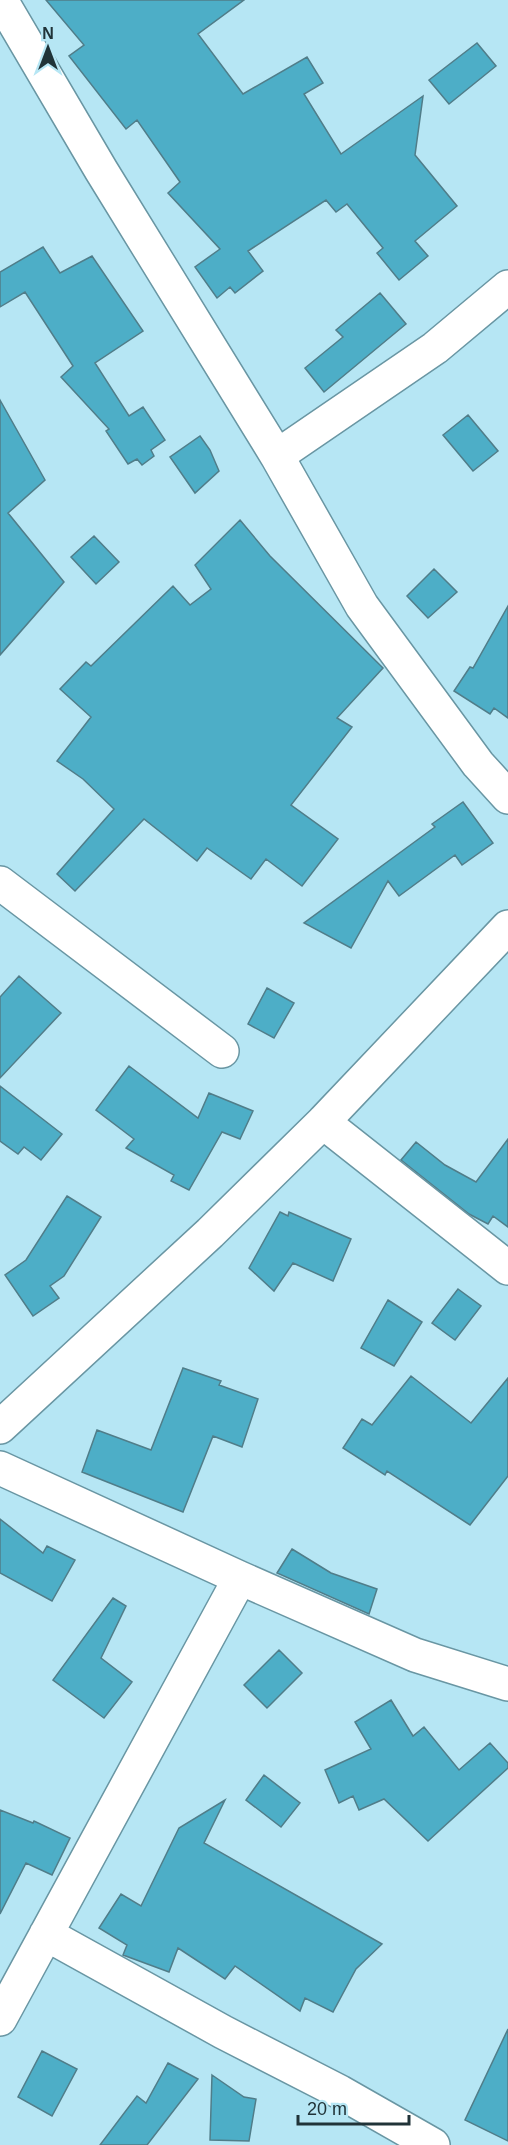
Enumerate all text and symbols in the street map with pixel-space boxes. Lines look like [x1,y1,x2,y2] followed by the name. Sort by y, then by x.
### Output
[18,18,78,78] north arrow
[42,25,54,42] text: N
[298,2088,409,2126] scale bar
[307,2099,347,2119] text: 20 m

